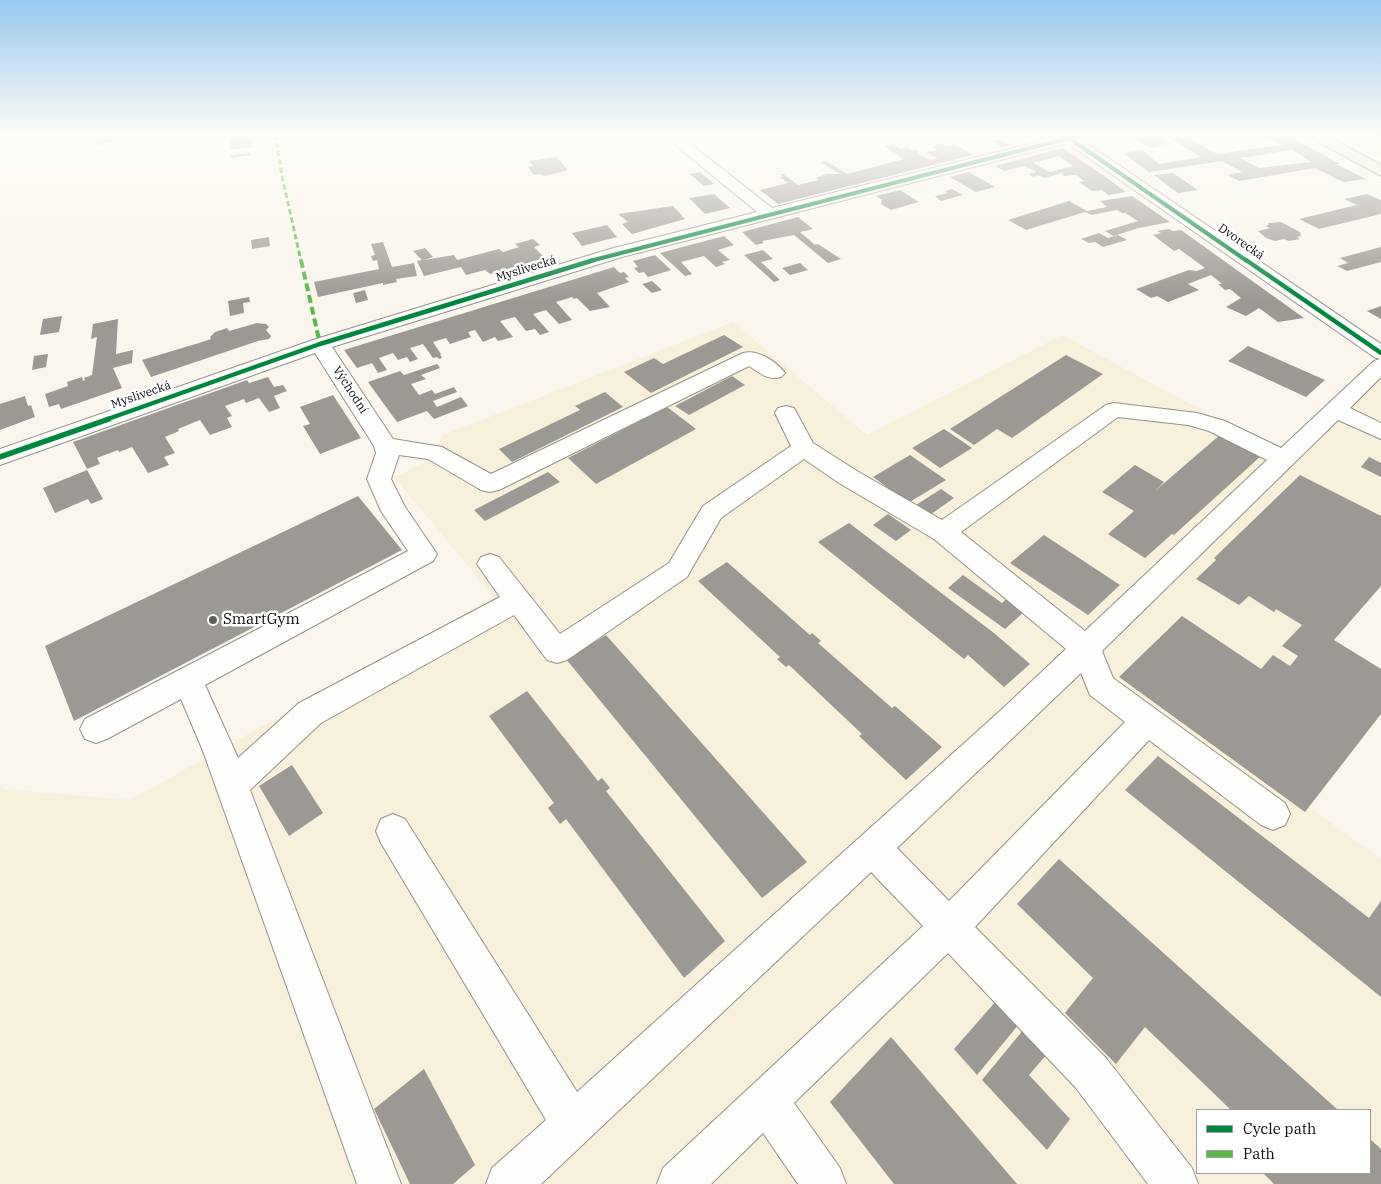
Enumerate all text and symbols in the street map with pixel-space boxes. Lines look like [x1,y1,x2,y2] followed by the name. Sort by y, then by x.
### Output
[1215,221,1267,263] street label: Dvorecká
[494,253,558,285] street label: Myslivecká
[329,364,371,416] street label: Východní
[109,378,173,412] street label: Myslivecká
[223,611,300,629] place label: SmartGym
[207,614,219,626] marker: SmartGym
[1196,1109,1371,1174] legend
[1243,1119,1316,1138] text: Cycle path
[1243,1144,1275,1163] text: Path

